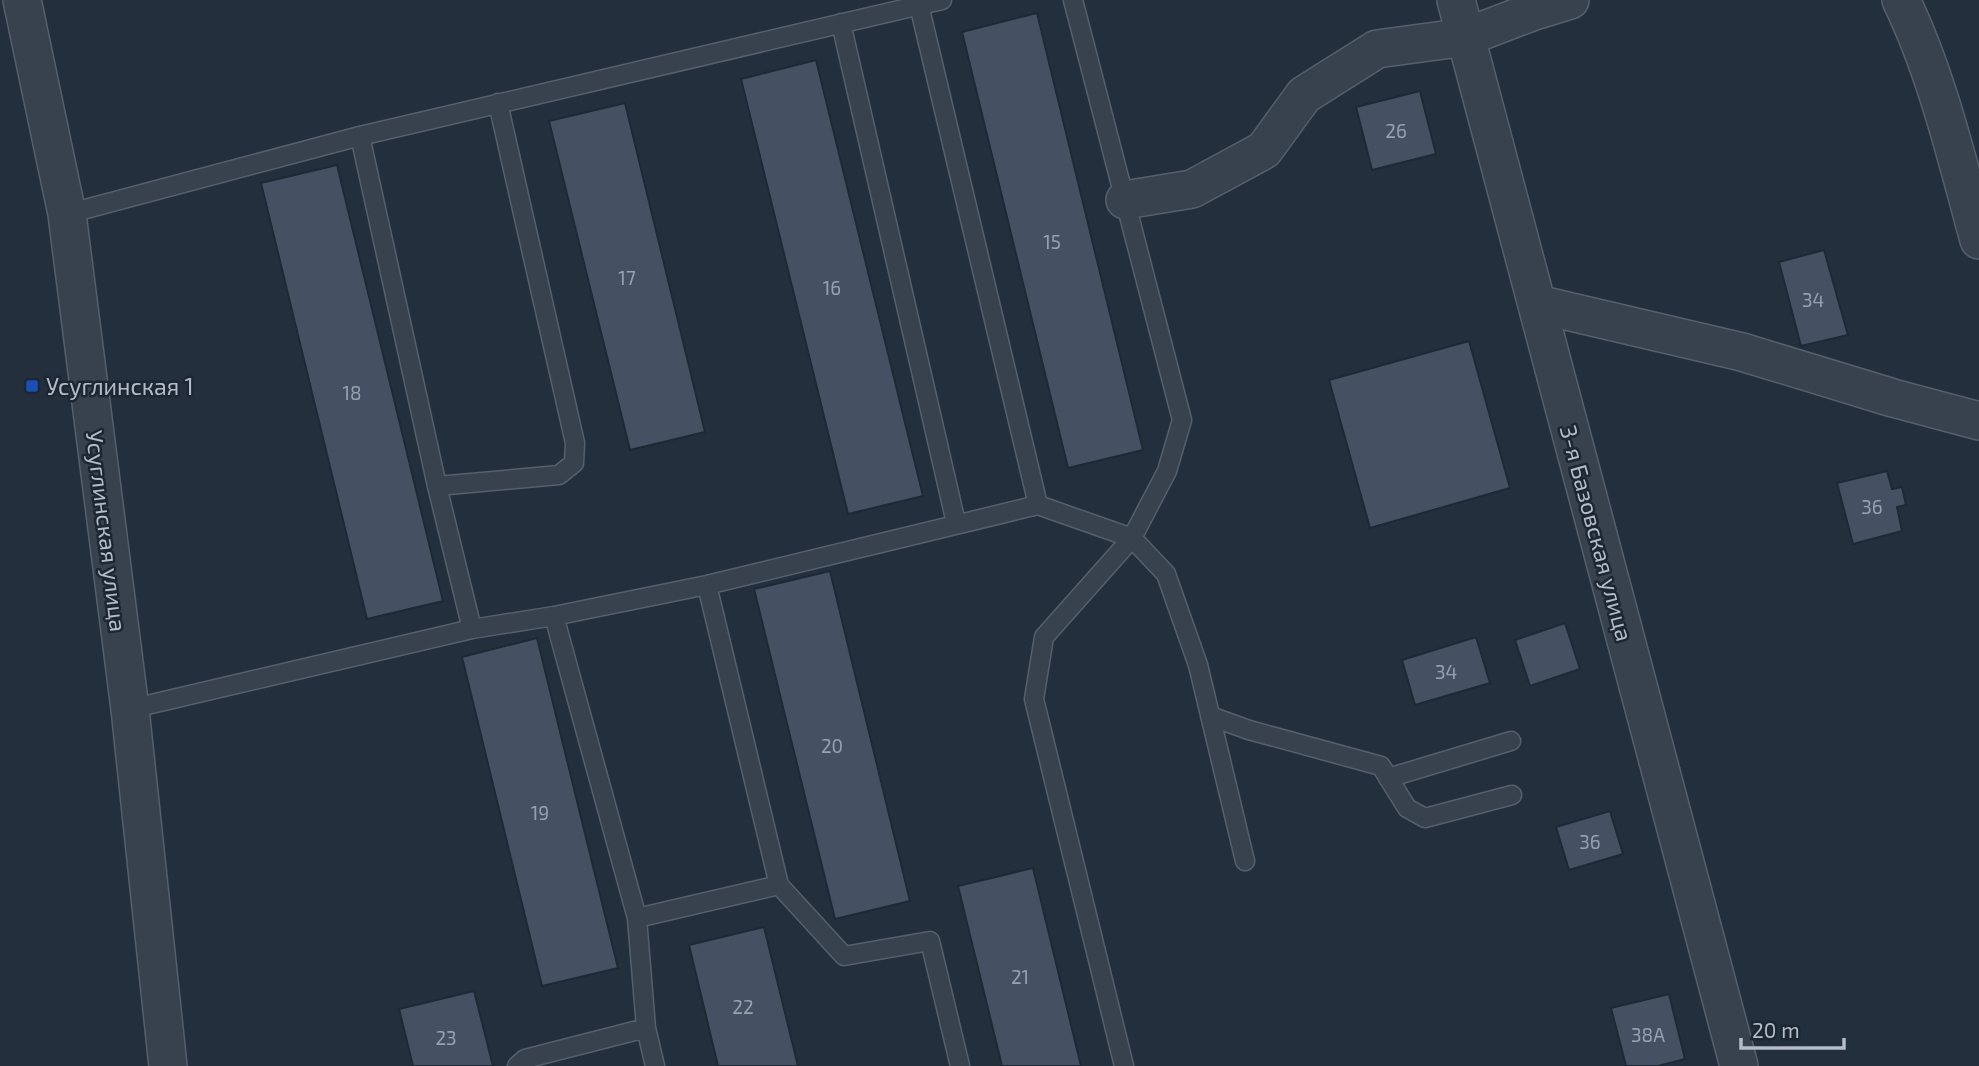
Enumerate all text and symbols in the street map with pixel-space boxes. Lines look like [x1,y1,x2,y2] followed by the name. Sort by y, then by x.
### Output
[1385,119,1407,142] house number: 26
[1043,230,1061,253] house number: 15
[618,266,636,289] house number: 17
[823,276,841,299] house number: 16
[1802,288,1824,311] house number: 34
[46,372,194,401] place label: Усуглинская 1
[24,378,40,394] marker: Усуглинская 1
[342,381,362,404] house number: 18
[1554,422,1639,644] street label: 3-я Базовская улица
[80,429,133,633] street label: Усуглинская улица
[1861,495,1883,518] house number: 36
[1435,660,1457,683] house number: 34
[821,734,843,757] house number: 20
[531,801,549,824] house number: 19
[1579,830,1601,853] house number: 36
[1011,965,1029,988] house number: 21
[732,995,754,1018] house number: 22
[1741,1006,1844,1050] scale bar
[1752,1017,1800,1042] text: 20 m
[1631,1023,1665,1046] house number: 38А
[435,1026,457,1049] house number: 23

